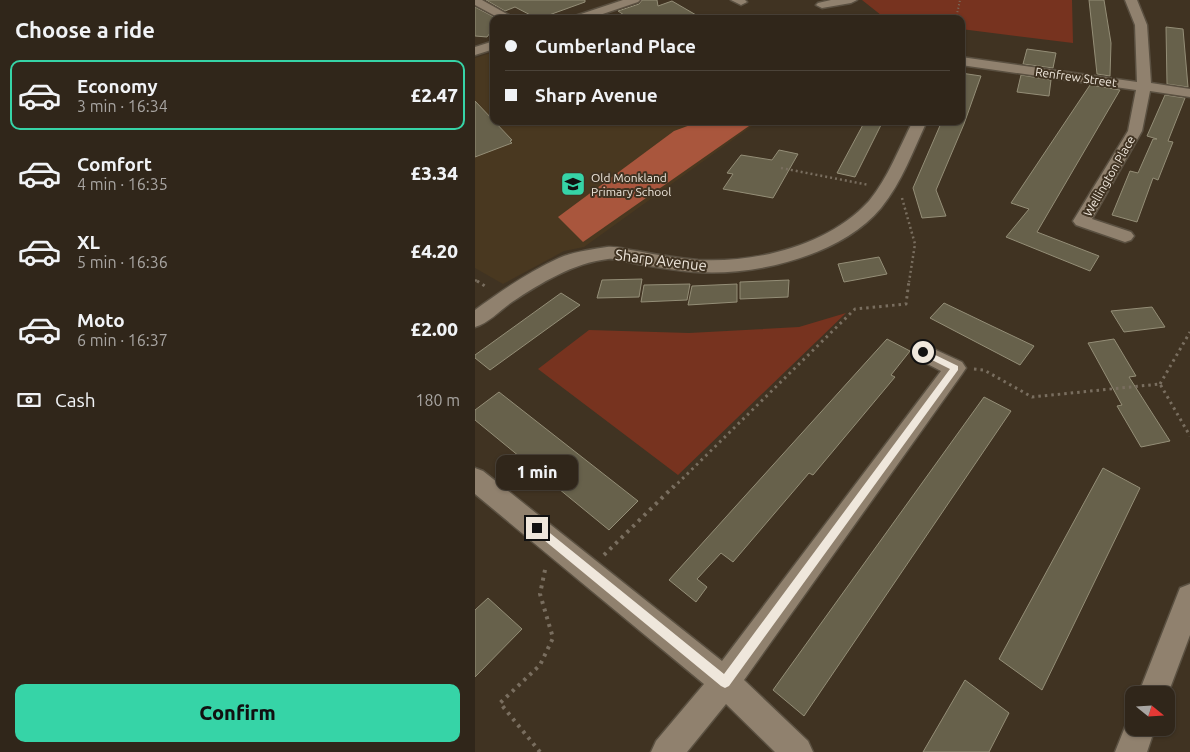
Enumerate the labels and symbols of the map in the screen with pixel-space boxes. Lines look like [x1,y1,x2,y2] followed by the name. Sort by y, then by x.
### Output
[1034,65,1118,89] street label: Renfrew Street
[1081,134,1137,218] street label: Wellington Place
[560,171,586,197] school or university icon: Old Monkland Primary School
[591,171,671,198] place label: Old Monkland Primary School
[614,246,708,274] street label: Sharp Avenue
[912,341,934,363] route start
[496,456,578,490] callout: 1 min
[526,517,548,539] route end
[1125,686,1175,736] north arrow

